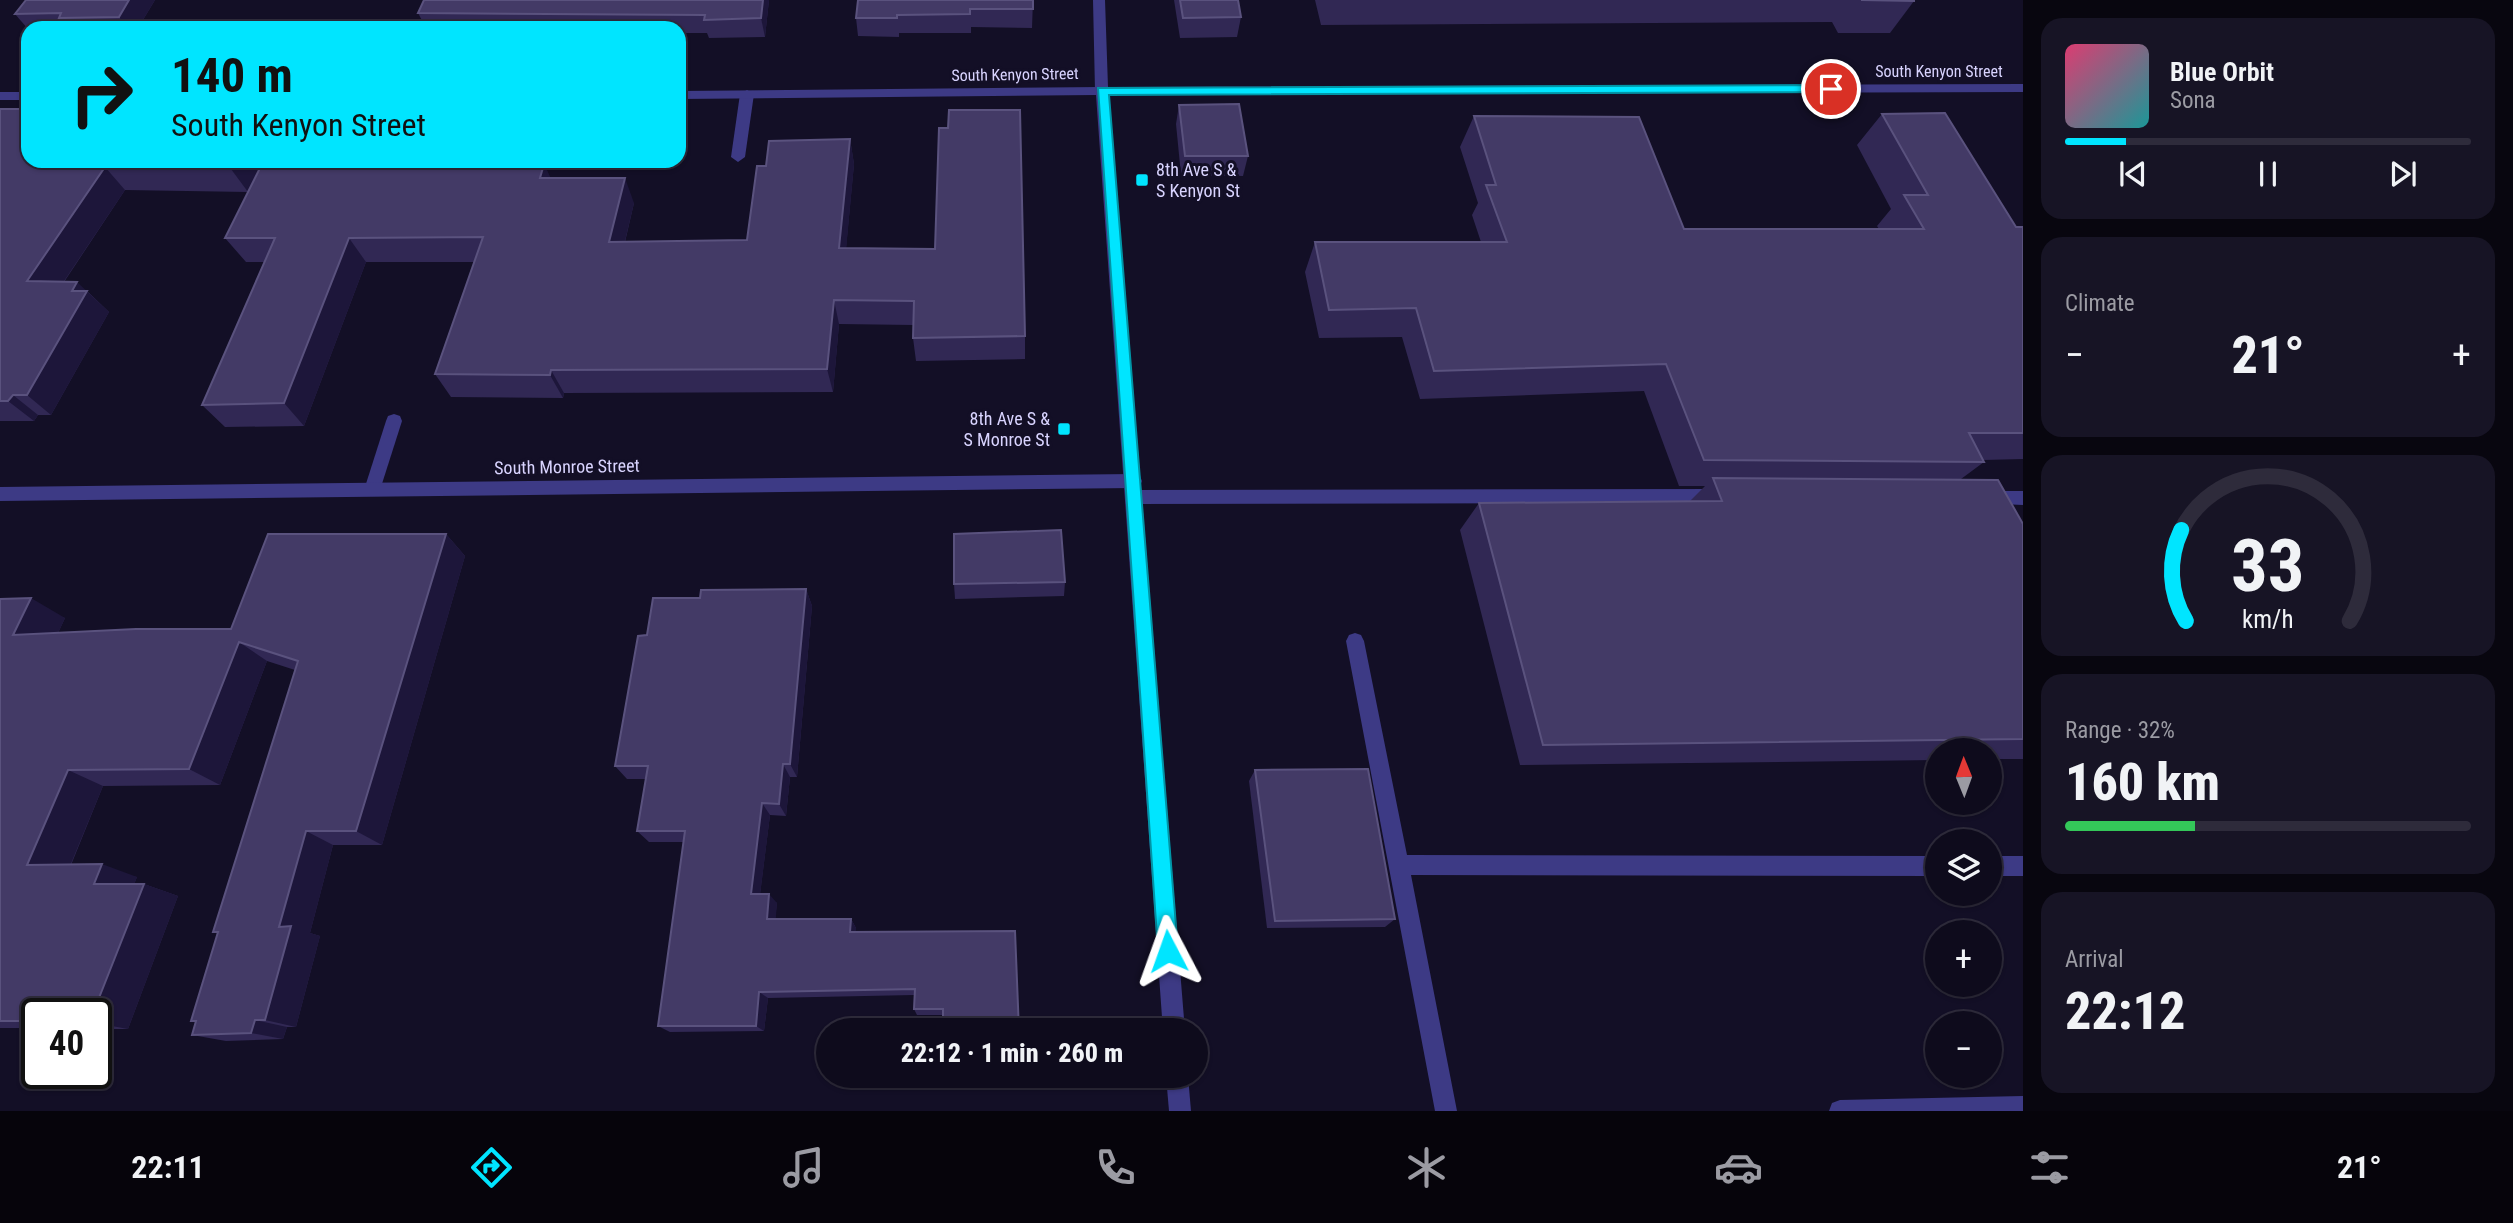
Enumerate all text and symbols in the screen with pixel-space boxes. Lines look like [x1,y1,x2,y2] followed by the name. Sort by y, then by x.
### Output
[171,47,293,104] text: 140 m
[56,49,147,140] icon: right
[2170,57,2274,87] text: Blue Orbit
[1801,59,1861,119] pin
[1875,62,2003,81] street label: South Kenyon Street
[951,64,1079,85] street label: South Kenyon Street
[1812,70,1850,108] icon: arrive
[2170,87,2216,114] text: Sona
[171,106,426,144] text: South Kenyon Street
[2114,155,2152,193] icon: previous
[2249,155,2287,193] icon: pause
[2384,155,2422,193] icon: next
[1156,159,1240,201] place label: 8th Ave S & S Kenyon St
[1134,172,1150,188] marker: 8th Ave S & S Kenyon St
[2065,290,2135,317] text: Climate
[2231,325,2305,386] text: 21°
[2065,333,2084,377] text: −
[2452,333,2471,377] text: +
[964,408,1050,450] place label: 8th Ave S & S Monroe St
[1056,421,1072,437] marker: 8th Ave S & S Monroe St
[494,455,640,478] street label: South Monroe Street
[2231,524,2305,610] text: 33
[2242,605,2294,634] text: km/h
[2065,717,2175,744] text: Range · 32%
[1925,738,2002,816] north arrow
[1925,738,2002,1088] map controls
[2065,752,2220,813] text: 160 km
[1925,829,2002,906] button: layers
[1131,914,1205,988] position arrow
[1925,920,2002,997] button: +
[2065,946,2124,973] text: Arrival
[2065,981,2185,1042] text: 22:12
[21,998,112,1089] speed limit sign: 40
[1925,1011,2002,1088] button: −
[901,1038,1123,1068] text: 22:12 · 1 min · 260 m
[467,1143,516,1192] icon: directions
[779,1143,828,1192] icon: music
[1091,1143,1140,1192] icon: phone
[1402,1143,1451,1192] icon: climate
[1714,1143,1763,1192] icon: car
[2025,1143,2074,1192] icon: filters
[131,1148,205,1186] text: 22:11
[2337,1148,2382,1186] text: 21°

